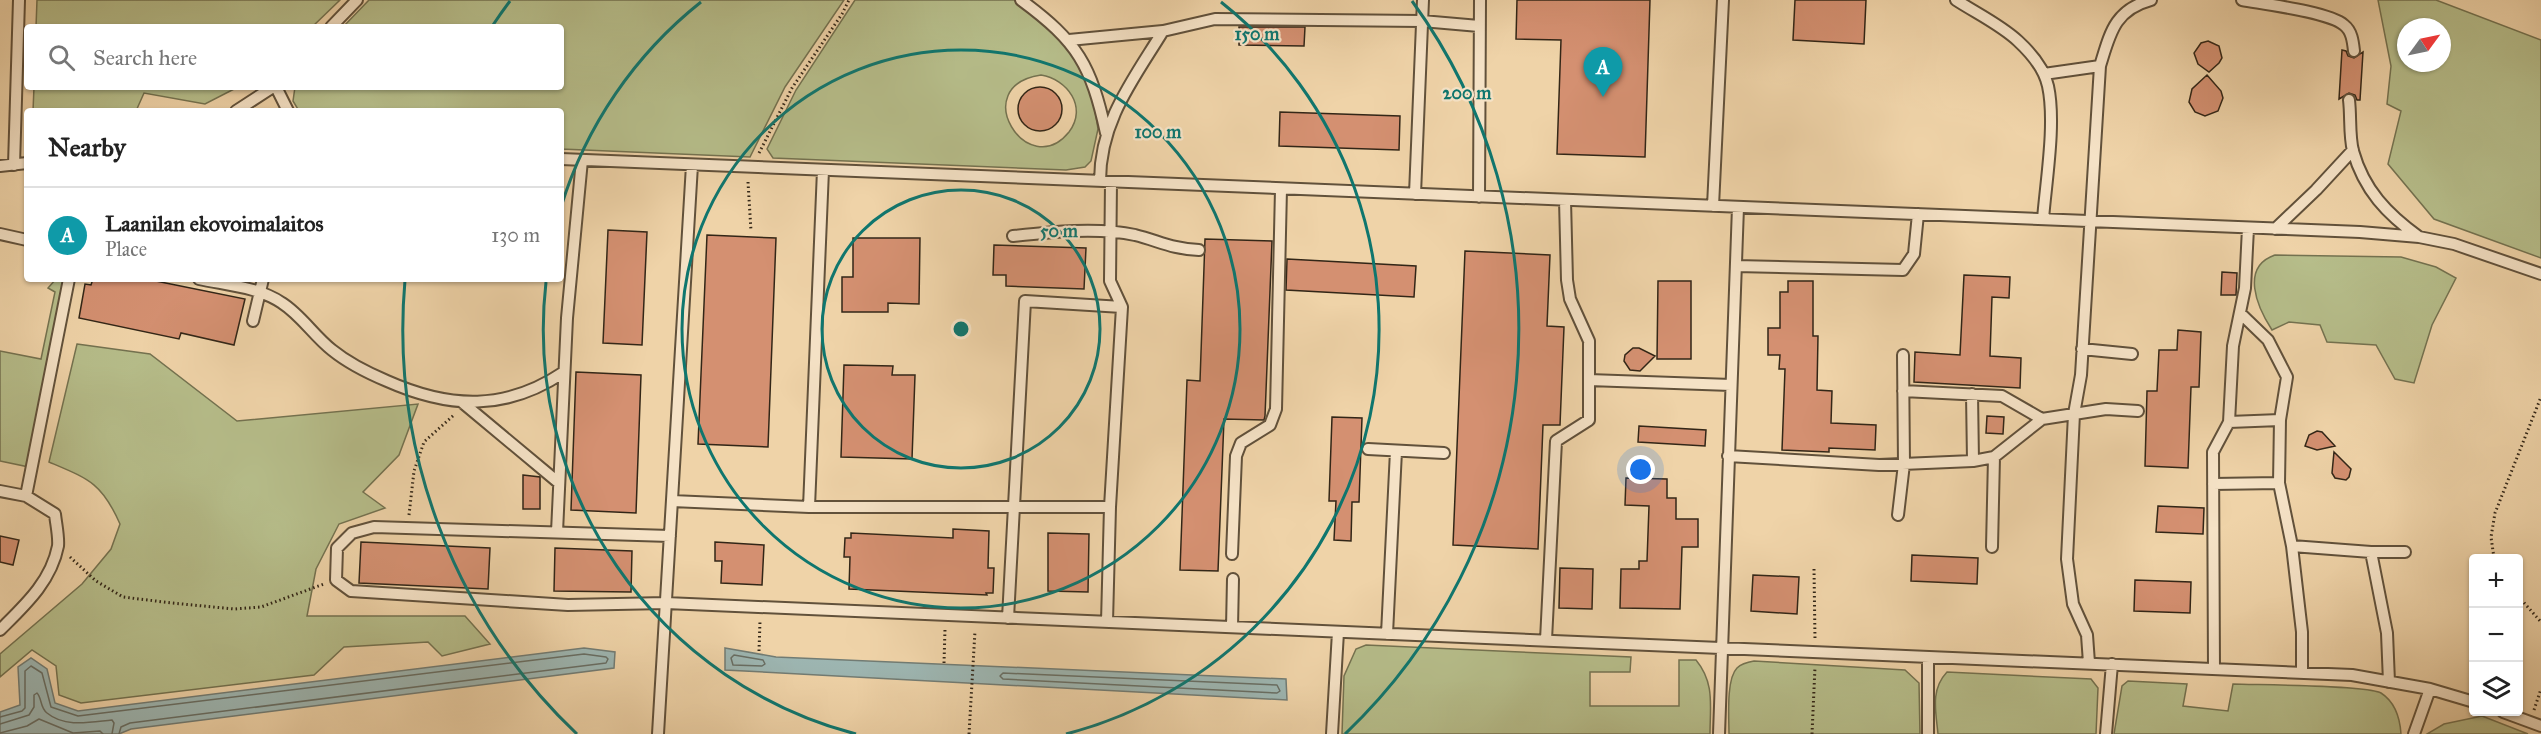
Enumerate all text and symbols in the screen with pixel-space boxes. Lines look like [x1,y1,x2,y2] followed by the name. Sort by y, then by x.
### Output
[2397,18,2451,72] north arrow
[1235,23,1280,45] text: 150 m
[24,24,564,90] search box
[45,41,78,74] icon: search
[93,44,197,71] text: Search here
[1584,48,1622,97] pin: A
[1443,82,1492,104] text: 200 m
[1135,121,1182,143] text: 100 m
[48,131,126,163] text: Nearby
[105,210,324,237] text: Laanilan ekovoimalaitos
[1040,220,1079,242] text: 50 m
[61,223,74,247] text: A
[491,223,540,247] text: 130 m
[105,237,147,261] text: Place
[951,319,971,339] centre of rings
[1626,455,1655,484] your location
[2469,554,2523,716] map controls
[2469,554,2523,608] button: +
[2469,608,2523,662] button: −
[2469,662,2523,716] button: layers

